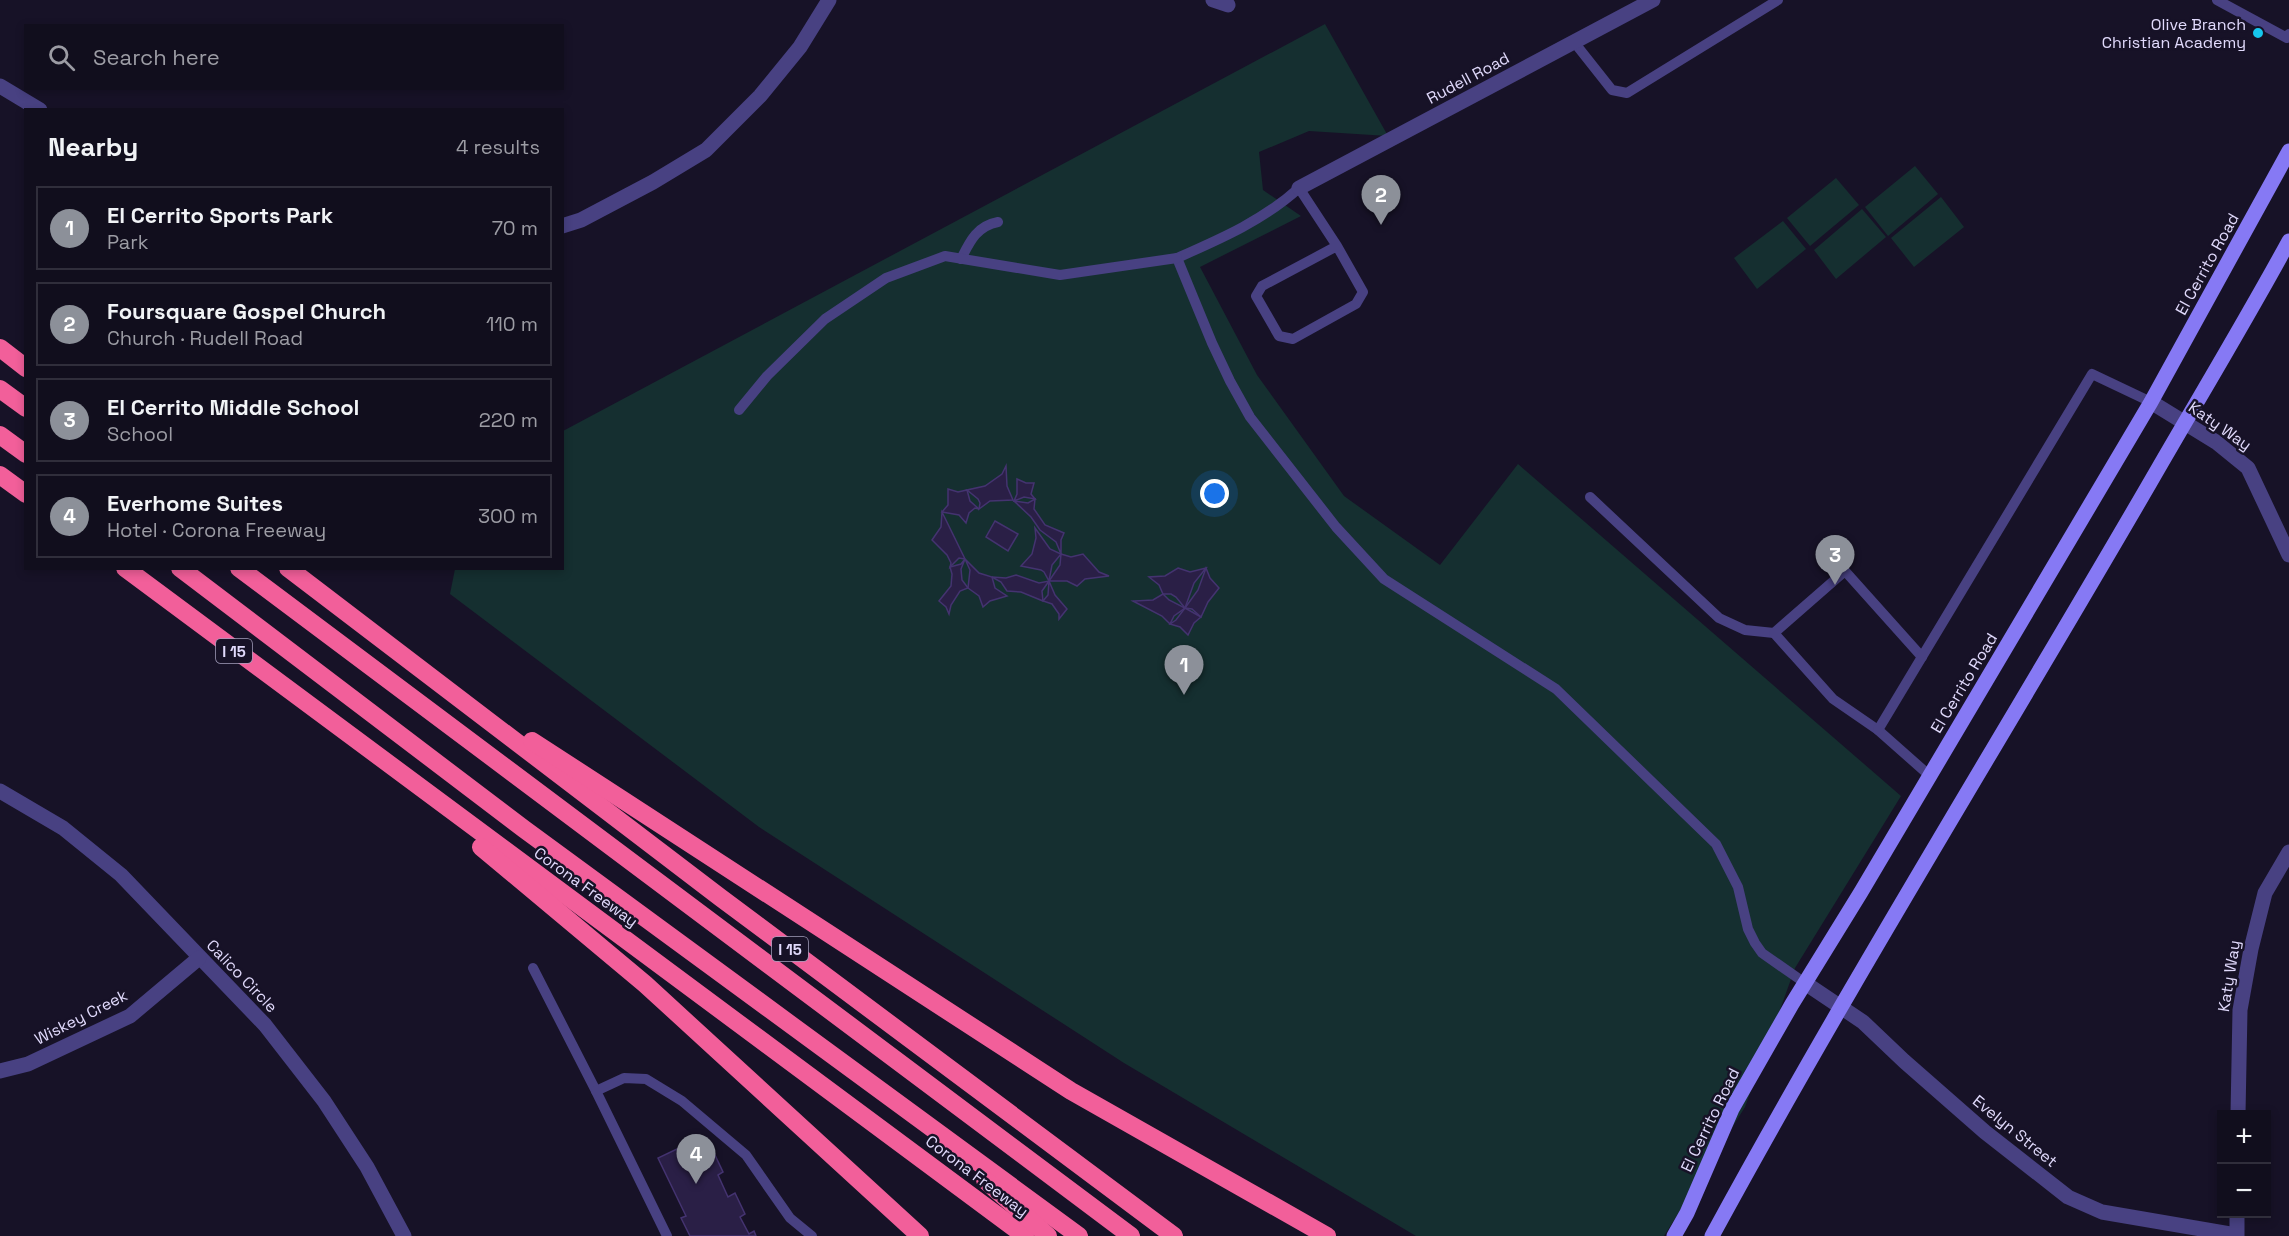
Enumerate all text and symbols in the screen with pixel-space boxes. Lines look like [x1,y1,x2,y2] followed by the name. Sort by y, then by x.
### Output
[2102,14,2246,53] place label: Olive Branch Christian Academy
[24,24,564,90] search box
[2251,26,2265,40] marker: Olive Branch Christian Academy
[45,41,78,74] icon: search
[93,43,220,71] text: Search here
[1423,47,1513,109] street label: Rudell Road
[48,130,138,164] text: Nearby
[456,134,540,160] text: 4 results
[1362,176,1400,225] pin: 2
[107,201,333,229] text: El Cerrito Sports Park
[2170,209,2244,319] street label: El Cerrito Road
[65,215,74,241] text: 1
[492,215,538,241] text: 70 m
[107,229,149,255] text: Park
[107,297,386,325] text: Foursquare Gospel Church
[64,311,75,337] text: 2
[486,311,538,337] text: 110 m
[107,325,303,351] text: Church · Rudell Road
[107,393,359,421] text: El Cerrito Middle School
[2184,397,2256,455] street label: Katy Way
[63,407,76,433] text: 3
[479,407,538,433] text: 220 m
[107,421,173,447] text: School
[1200,479,1229,508] your location
[107,489,283,517] text: Everhome Suites
[63,503,76,529] text: 4
[478,503,538,529] text: 300 m
[107,517,326,543] text: Hotel · Corona Freeway
[1816,536,1854,585] pin: 3
[1926,629,2002,737] street label: El Cerrito Road
[216,639,252,663] road number: I 15
[1164,646,1204,695] pin: 1
[530,842,642,932] street label: Corona Freeway
[202,935,282,1017] street label: Calico Circle
[772,937,808,961] road number: I 15
[2213,939,2245,1013] street label: Katy Way
[31,984,131,1049] street label: Wiskey Creek
[1676,1065,1744,1175] street label: El Cerrito Road
[1968,1090,2062,1172] street label: Evelyn Street
[2217,1110,2271,1218] map controls
[2217,1110,2271,1164] button: +
[921,1130,1033,1222] street label: Corona Freeway
[676,1134,716,1184] pin: 4
[2217,1164,2271,1218] button: −

